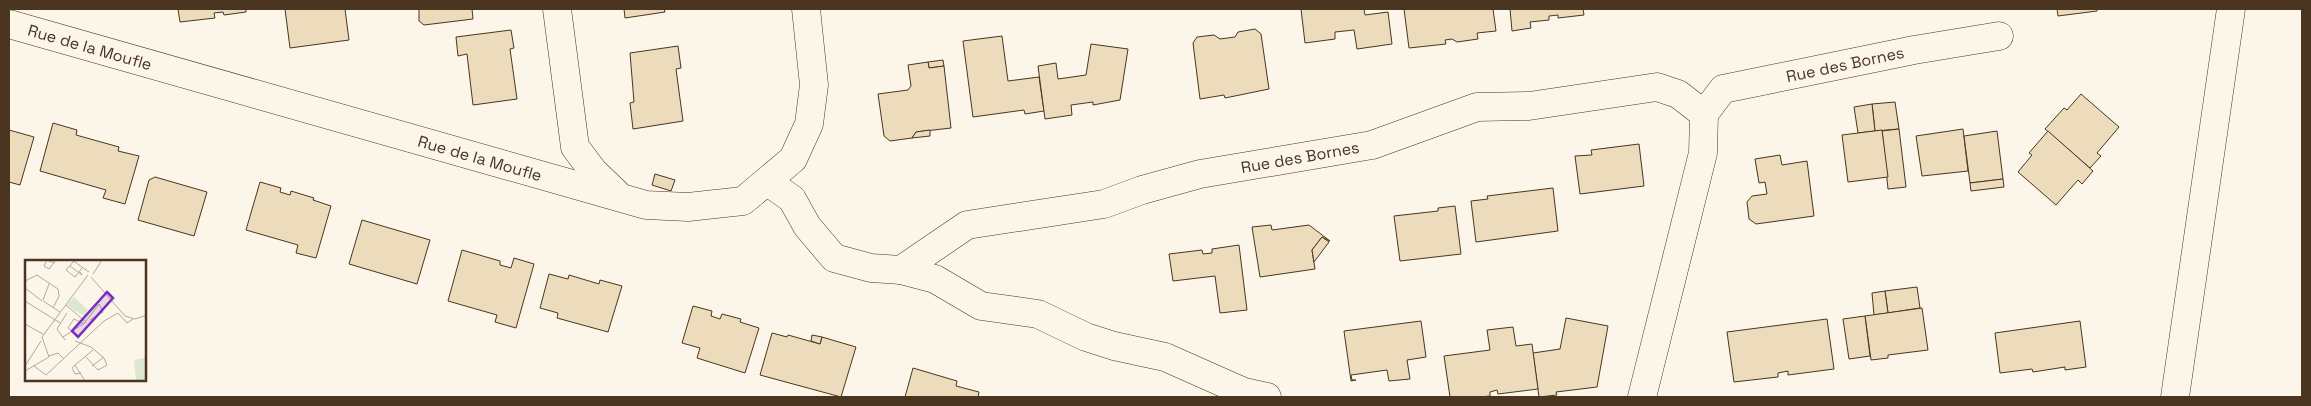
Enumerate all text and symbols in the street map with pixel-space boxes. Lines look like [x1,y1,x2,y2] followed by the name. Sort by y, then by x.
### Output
[25,20,154,75] street label: Rue de la Moufle
[1784,42,1906,87] street label: Rue des Bornes
[415,131,544,186] street label: Rue de la Moufle
[1239,137,1361,178] street label: Rue des Bornes
[25,260,146,381] inset map

